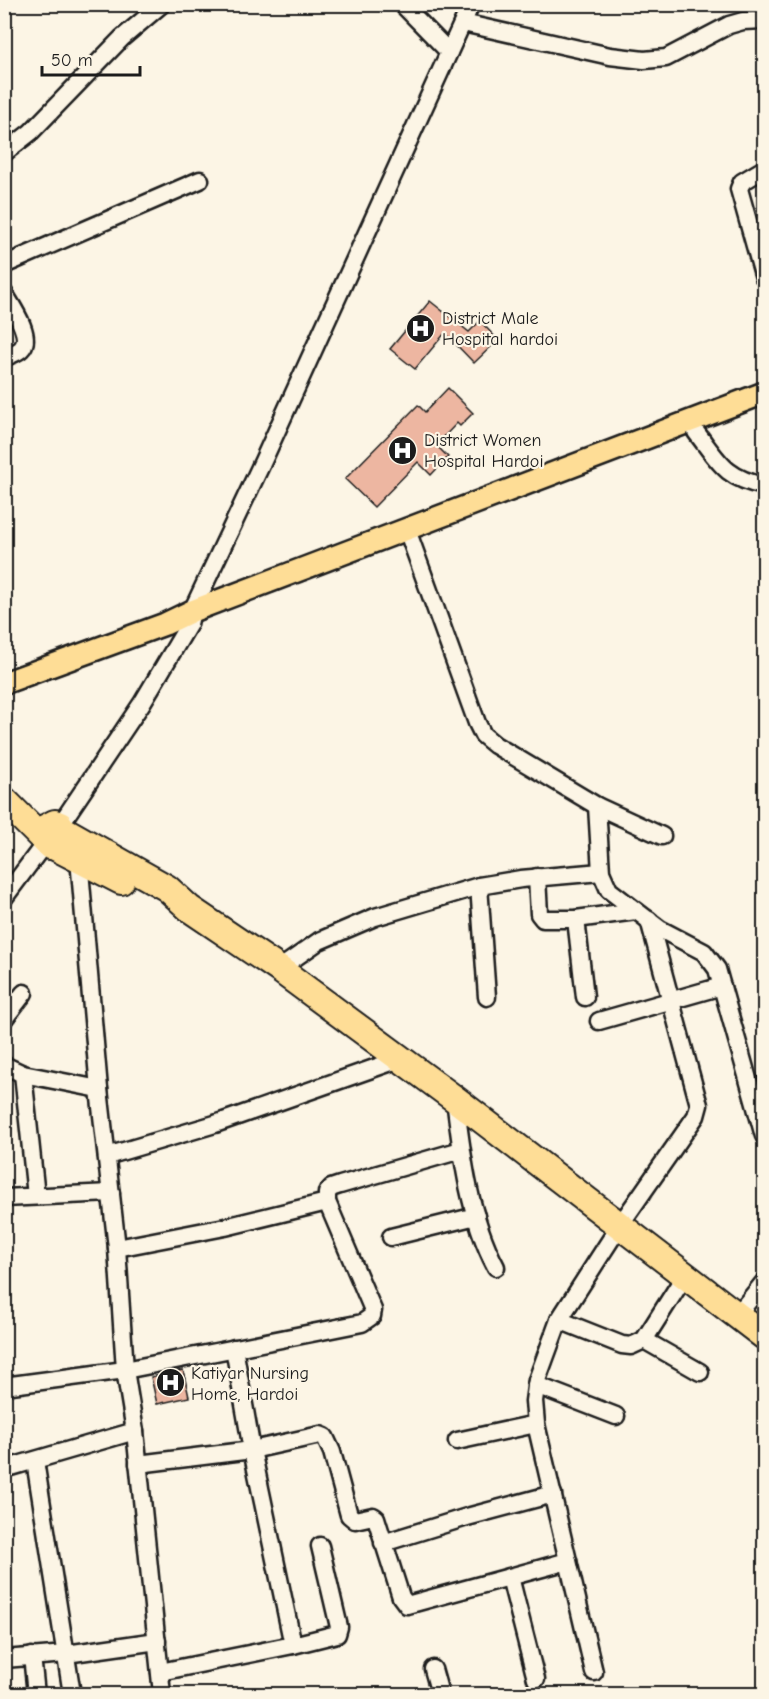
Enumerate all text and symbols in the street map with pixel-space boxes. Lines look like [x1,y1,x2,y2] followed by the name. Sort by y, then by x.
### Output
[42,39,140,77] scale bar
[51,50,93,71] text: 50 m
[442,308,558,350] place label: District Male Hospital hardoi
[405,312,437,344] hospital icon: District Male Hospital hardoi
[424,430,543,472] place label: District Women Hospital Hardoi
[387,434,419,466] hospital icon: District Women Hospital Hardoi
[191,1363,309,1405] place label: Katiyar Nursing Home, Hardoi
[154,1367,186,1399] hospital icon: Katiyar Nursing Home, Hardoi

